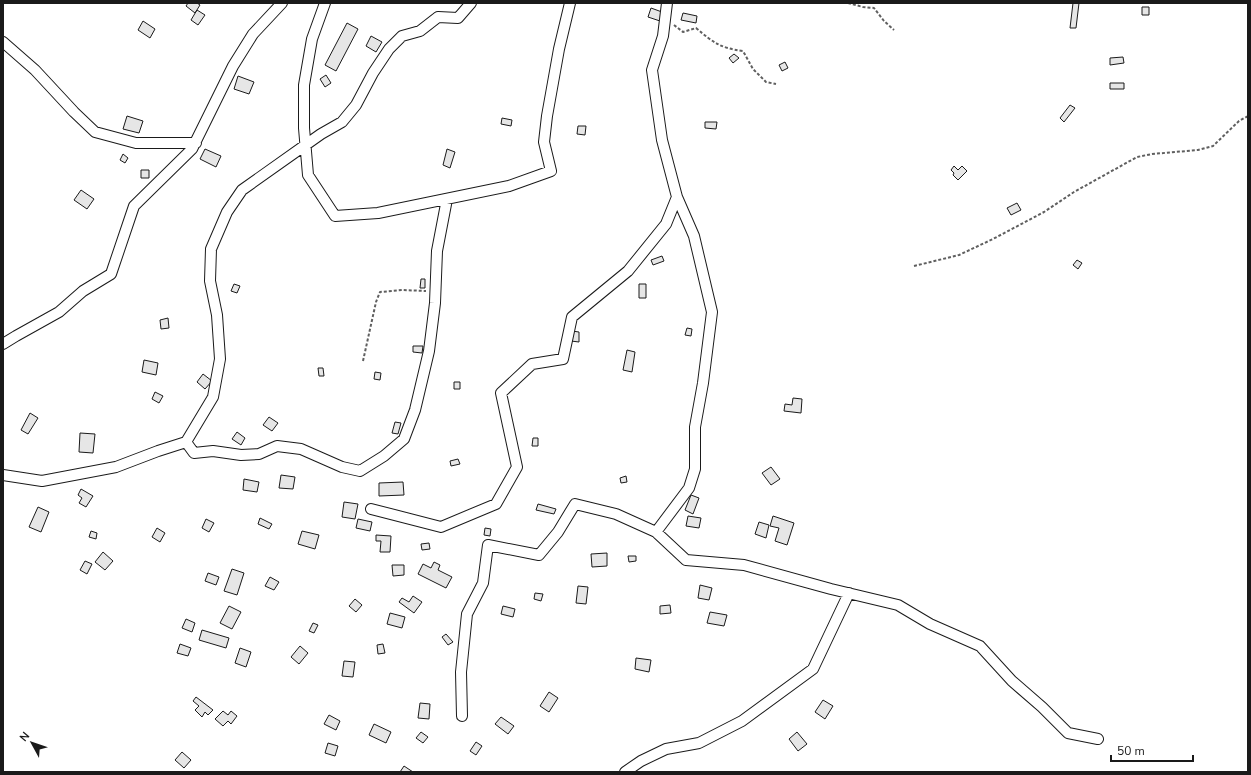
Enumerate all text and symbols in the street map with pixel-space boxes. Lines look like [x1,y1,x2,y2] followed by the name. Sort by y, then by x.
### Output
[12,723,52,763] north arrow
[16,729,33,745] text: N
[1111,737,1193,763] scale bar
[1117,743,1145,759] text: 50 m

